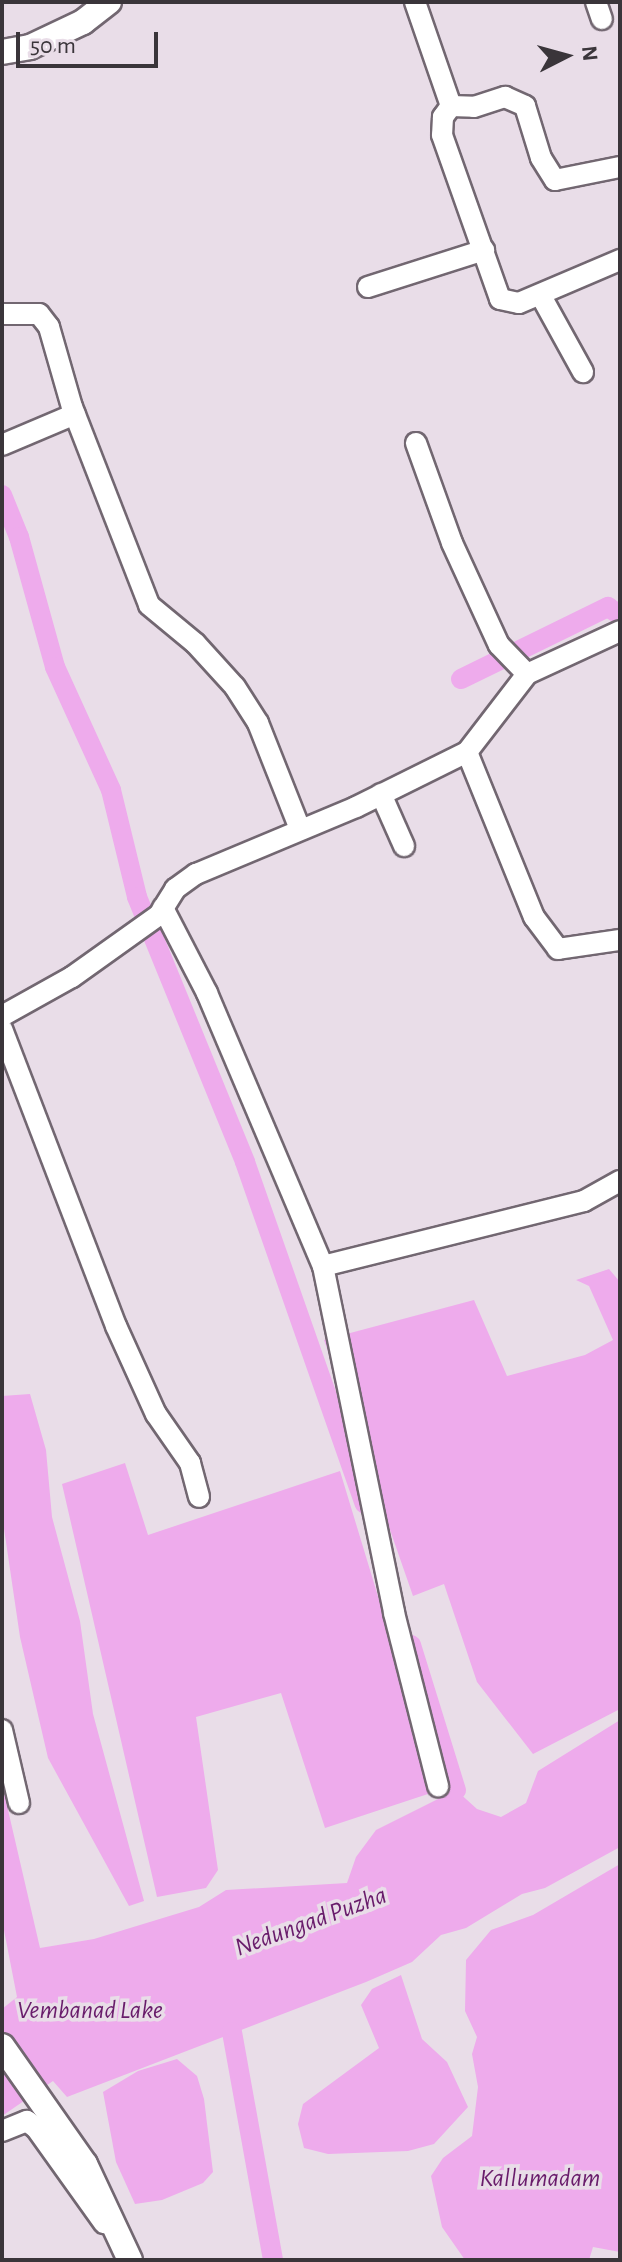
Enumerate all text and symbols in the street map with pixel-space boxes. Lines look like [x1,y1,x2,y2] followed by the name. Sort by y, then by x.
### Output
[20,16,162,66] scale bar
[526,16,606,96] north arrow
[30,34,76,58] text: 50 m
[578,45,602,62] text: N
[231,1880,391,1964] water label: Nedungad Puzha
[17,1995,163,2027] water label: Vembanad Lake
[479,2163,601,2195] water label: Kallumadam

